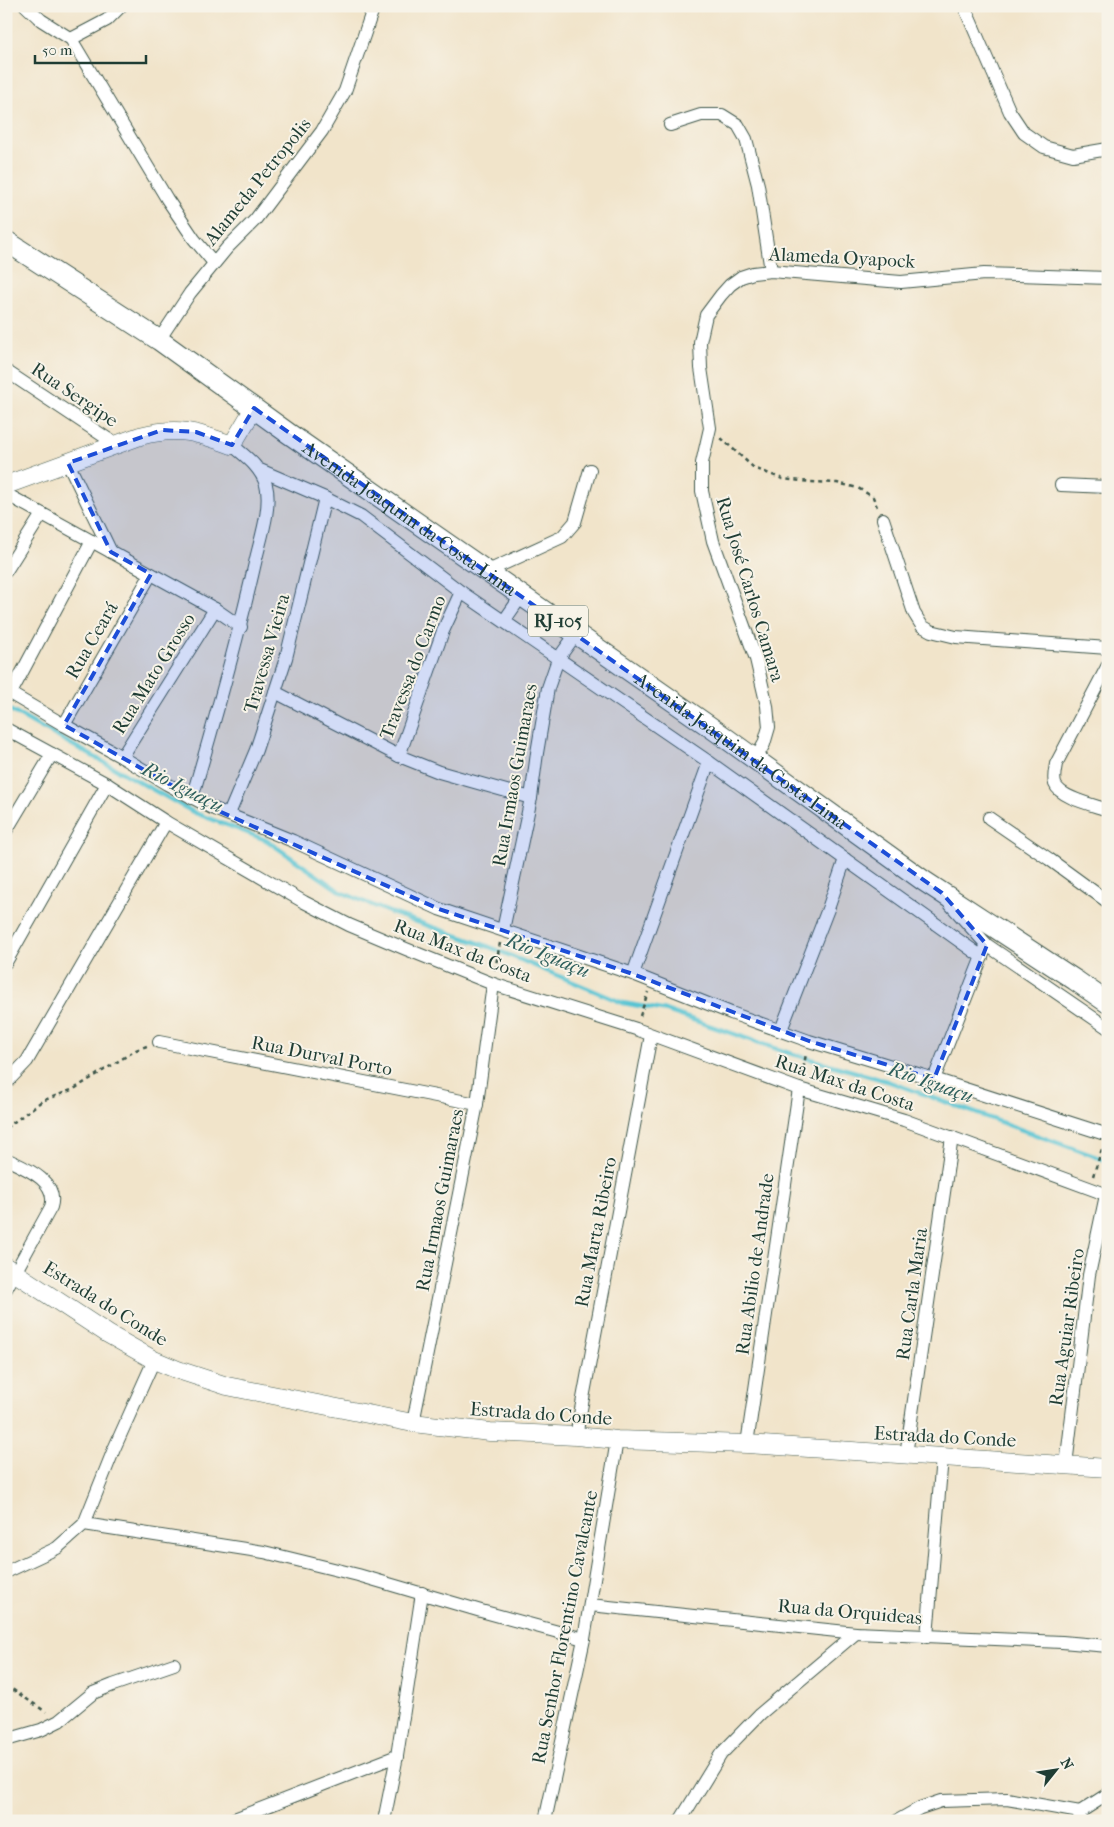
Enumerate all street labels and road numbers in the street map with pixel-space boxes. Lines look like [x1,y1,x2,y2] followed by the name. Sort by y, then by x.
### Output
[199,114,316,250] street label: Alameda Petropolis
[767,243,916,273] street label: Alameda Oyapock
[27,358,122,432] street label: Rua Sergipe
[297,436,521,601] street label: Avenida Joaquim da Costa Lima
[711,494,789,685] street label: Rua José Carlos Camara
[239,591,295,715] street label: Travessa Vieira
[375,592,451,743] street label: Travessa do Carmo
[61,598,123,683] street label: Rua Ceará
[528,606,588,636] road number: RJ-105
[108,609,200,738] street label: Rua Mato Grosso
[630,668,852,834] street label: Avenida Joaquim da Costa Lima
[488,682,542,868] street label: Rua Irmaos Guimaraes
[391,915,535,987] street label: Rua Max da Costa
[250,1032,394,1080] street label: Rua Durval Porto
[772,1050,917,1116] street label: Rua Max da Costa
[411,1107,468,1293] street label: Rua Irmaos Guimaraes
[571,1155,621,1309] street label: Rua Marta Ribeiro
[731,1172,779,1356] street label: Rua Abilio de Andrade
[892,1226,932,1362] street label: Rua Carla Maria
[1045,1247,1089,1407] street label: Rua Aguiar Ribeiro
[39,1257,172,1351] street label: Estrada do Conde
[469,1398,613,1430] street label: Estrada do Conde
[873,1422,1017,1452] street label: Estrada do Conde
[528,1488,602,1766] street label: Rua Senhor Florentino Cavalcante
[777,1595,923,1629] street label: Rua da Orquideas

